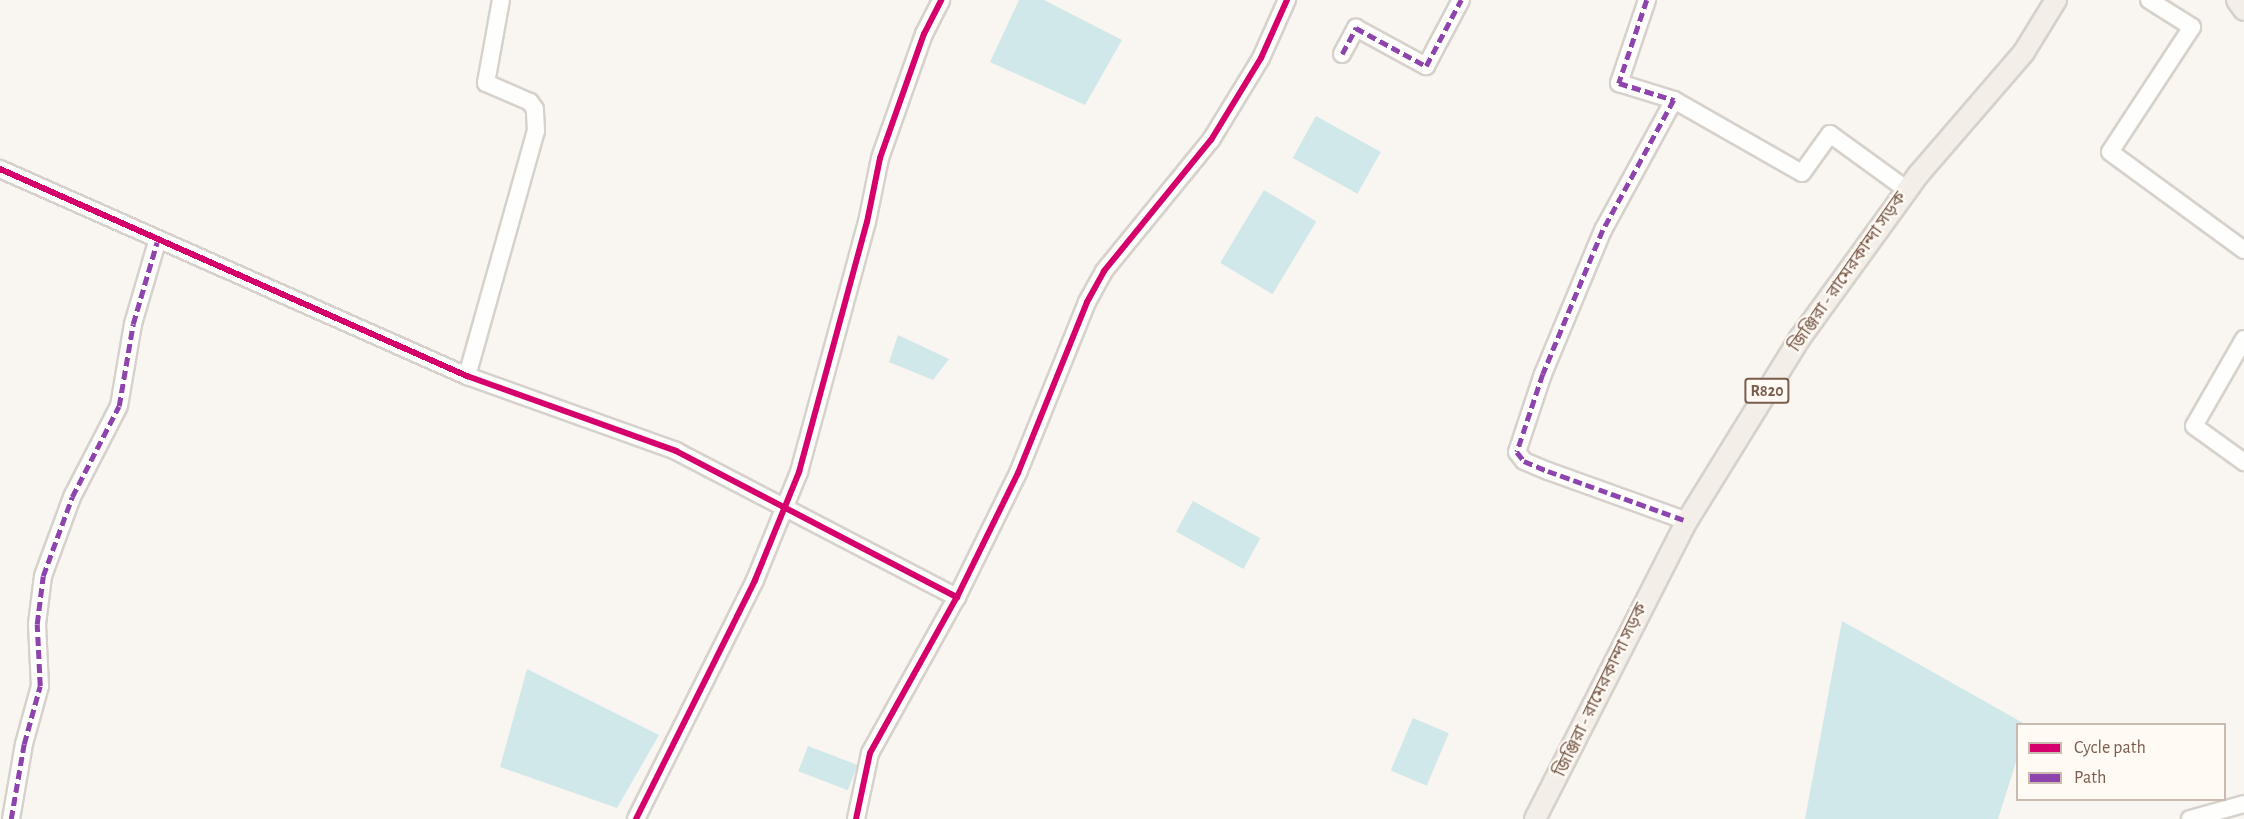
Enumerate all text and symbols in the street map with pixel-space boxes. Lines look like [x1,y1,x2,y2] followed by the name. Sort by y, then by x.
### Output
[1785,188,1911,356] street label: জিঞ্জিরা - রামেরকান্দা সড়ক
[1743,378,1791,404] road number: R820
[1550,600,1652,780] street label: জিঞ্জিরা - রামেরকান্দা সড়ক
[2016,723,2226,801] legend
[2074,739,2146,757] text: Cycle path
[2074,769,2106,787] text: Path

